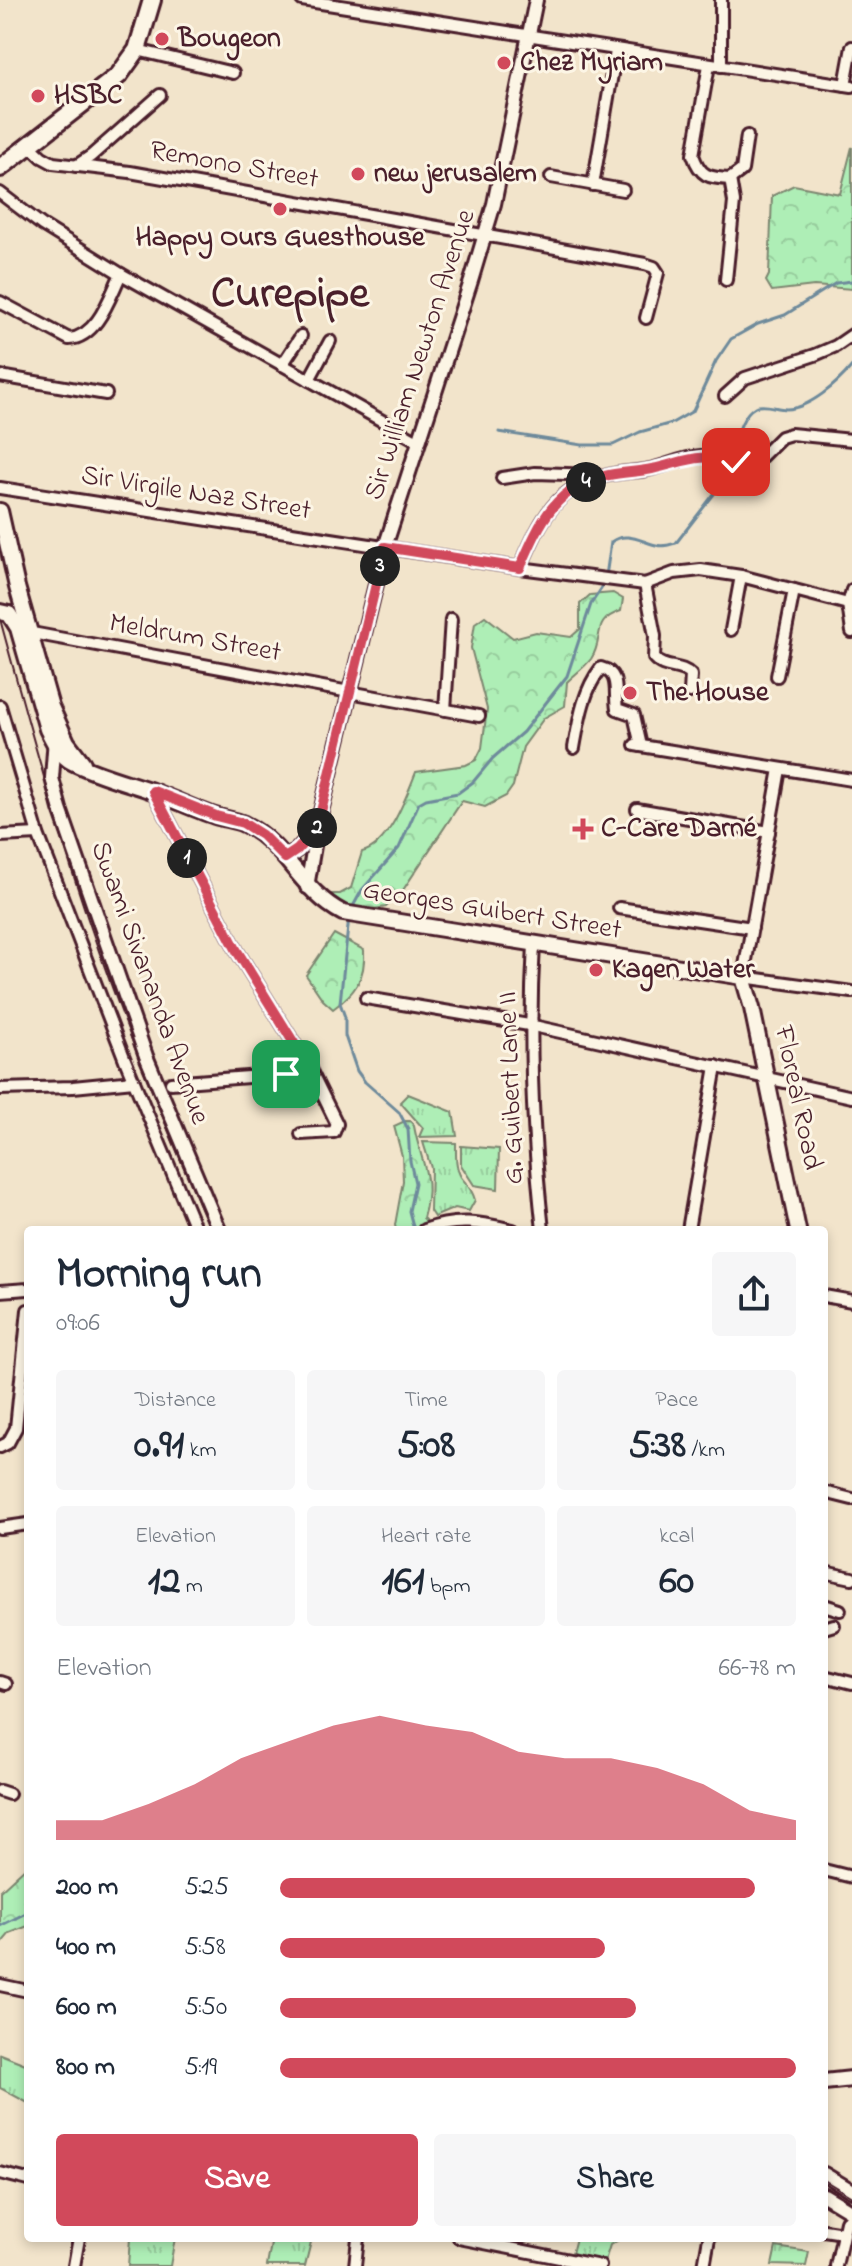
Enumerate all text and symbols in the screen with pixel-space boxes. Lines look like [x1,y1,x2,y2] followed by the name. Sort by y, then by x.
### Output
[176,19,281,61] place label: Bougeon
[153,30,171,48] marker: Bougeon
[520,43,663,84] place label: Chez Myriam
[495,54,513,72] marker: Chez Myriam
[54,76,122,117] place label: HSBC
[29,87,47,105] marker: HSBC
[147,131,321,201] street label: Remono Street
[374,154,537,195] place label: new jerusalem
[349,165,367,183] marker: new jerusalem
[271,200,289,218] marker: Happy Ours Guesthouse
[355,204,488,506] street label: Sir William Newton Avenue
[136,218,426,259] place label: Happy Ours Guesthouse
[211,263,370,327] district label: Curepipe
[702,428,770,496] pin
[714,440,758,484] icon: check
[78,456,314,532] street label: Sir Virgile Naz Street
[566,462,606,502] pin: 4
[581,466,591,498] text: 4
[360,546,400,586] pin: 3
[375,550,385,582] text: 3
[106,604,284,674] street label: Meldrum Street
[646,673,770,714] place label: The House
[621,684,639,702] marker: The House
[297,808,337,848] pin: 2
[601,809,758,850] place label: C-Care Darné
[312,812,322,844] text: 2
[572,818,594,840] marker: C-Care Darné
[79,836,219,1131] street label: Swami Sivananda Avenue
[167,838,207,878] pin: 1
[184,842,191,874] text: 1
[360,870,624,952] street label: Georges Guibert Street
[612,950,755,992] place label: Kagen Water
[587,961,605,979] marker: Kagen Water
[488,991,536,1185] street label: G. Guibert Lane II
[762,1021,832,1174] street label: Floreal Road
[252,1040,320,1108] pin
[264,1052,308,1096] icon: arrive
[56,1243,262,1307] text: Morning run
[712,1252,796,1336] button: share
[56,1305,100,1343] text: 09:06
[135,1385,216,1417] text: Distance
[404,1385,448,1417] text: Time
[655,1385,698,1417] text: Pace
[134,1417,184,1476] text: 0.91
[397,1417,455,1476] text: 5:08
[628,1417,686,1476] text: 5:38
[184,1435,217,1467] text: km
[686,1435,725,1467] text: /km
[135,1521,216,1553] text: Elevation
[381,1521,471,1553] text: Heart rate
[659,1521,694,1553] text: kcal
[148,1553,180,1612] text: 12
[381,1553,424,1612] text: 161
[659,1553,694,1612] text: 60
[180,1571,203,1603] text: m
[424,1571,471,1603] text: bpm
[56,1650,152,1688] text: Elevation
[718,1650,796,1688] text: 66–78 m
[56,1869,118,1907] text: 200 m
[184,1869,229,1907] text: 5:25
[56,1929,116,1967] text: 400 m
[184,1929,226,1967] text: 5:58
[56,1989,117,2027] text: 600 m
[184,1989,227,2027] text: 5:50
[56,2049,115,2087] text: 800 m
[184,2049,217,2087] text: 5:19
[56,2134,418,2226] button: Save
[434,2134,796,2226] button: Share

